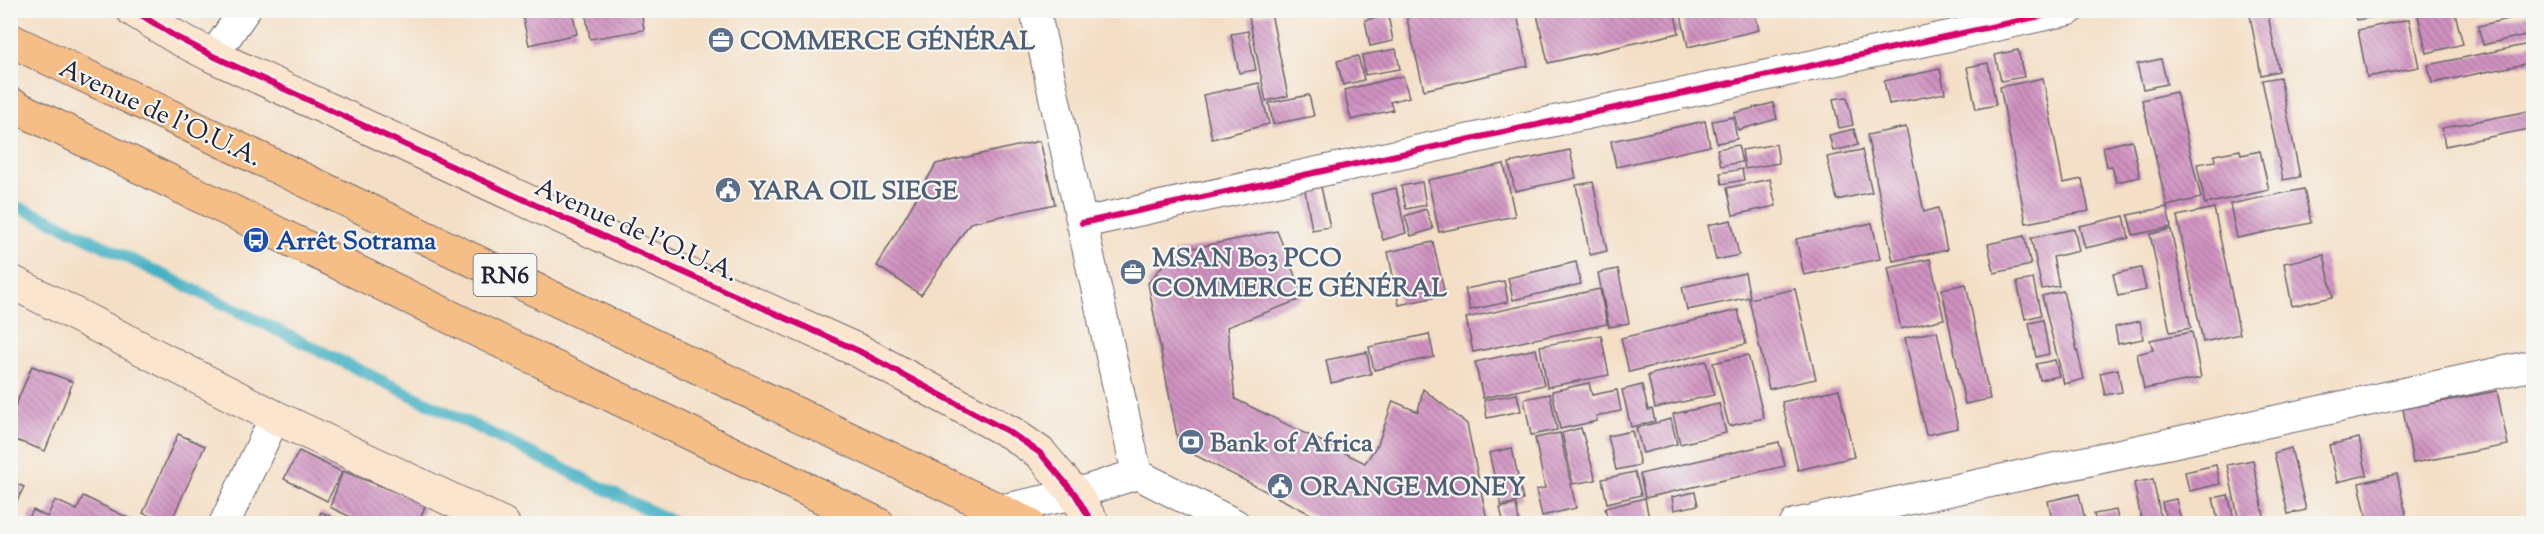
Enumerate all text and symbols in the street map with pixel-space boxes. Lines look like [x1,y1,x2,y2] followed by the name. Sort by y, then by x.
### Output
[740,24,1036,61] place label: COMMERCE GÉNÉRAL
[706,25,736,55] office icon: COMMERCE GÉNÉRAL
[53,51,267,177] street label: Avenue de l'O.U.A.
[528,170,744,293] street label: Avenue de l'O.U.A.
[748,174,958,211] place label: YARA OIL SIEGE
[713,175,743,205] public building icon: YARA OIL SIEGE
[276,224,436,261] place label: Arrêt Sotrama
[241,225,271,255] bus stop icon: Arrêt Sotrama
[1152,241,1448,308] place label: MSAN B03 PCO COMMERCE GÉNÉRAL
[474,254,536,296] road number: RN6
[1118,257,1148,287] office icon: MSAN B03 PCO COMMERCE GÉNÉRAL
[1210,426,1373,463] place label: Bank of Africa
[1176,427,1206,457] bank icon: Bank of Africa
[1300,470,1526,507] place label: ORANGE MONEY
[1265,471,1295,501] public building icon: ORANGE MONEY

